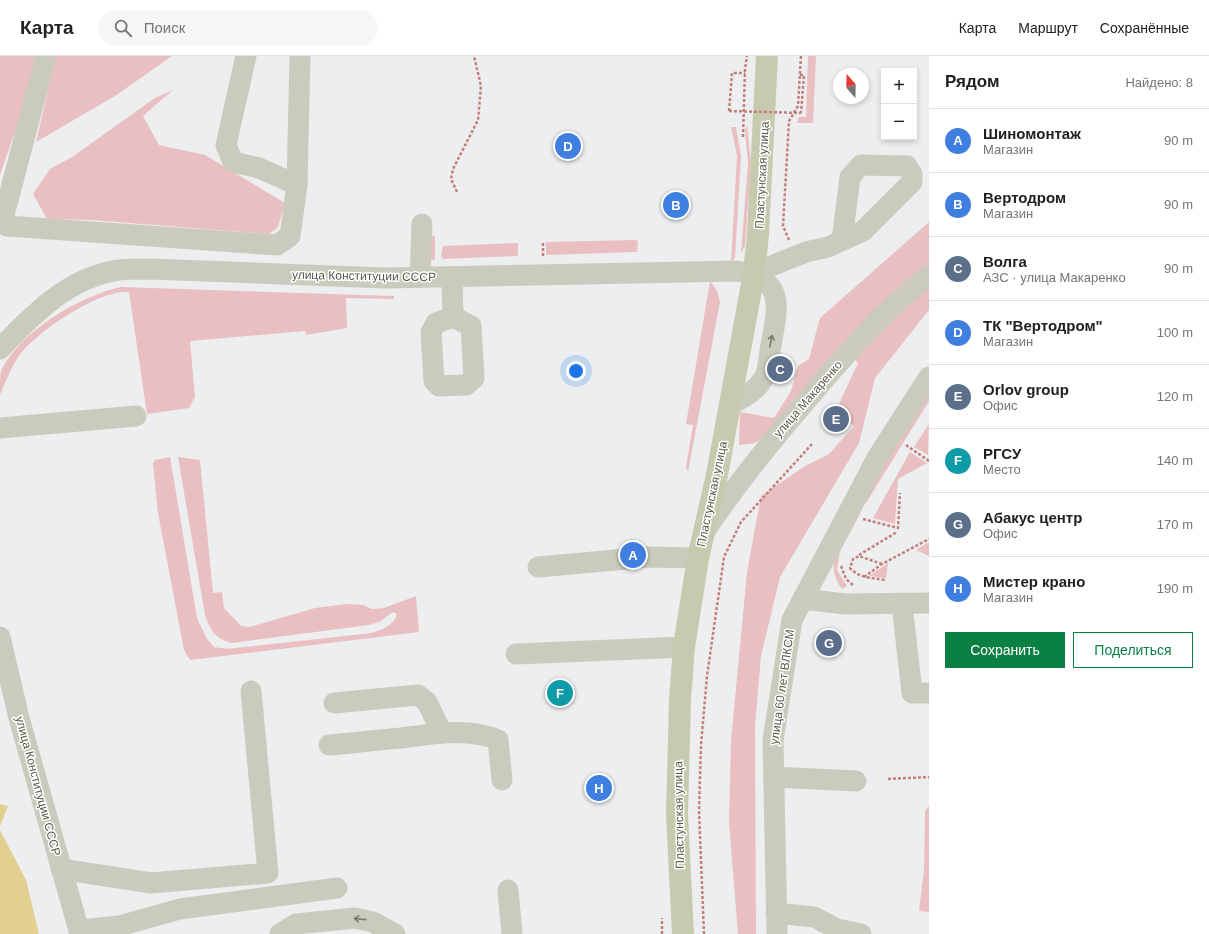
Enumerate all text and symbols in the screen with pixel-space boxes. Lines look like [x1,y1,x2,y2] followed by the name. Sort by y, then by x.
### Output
[98,10,378,46] search box
[20,17,74,38] text: Карта
[112,17,134,39] icon: search
[144,19,185,36] text: Поиск
[959,20,996,36] text: Карта
[1018,20,1078,36] text: Маршрут
[1100,20,1189,36] text: Сохранённые
[833,68,869,104] north arrow
[881,68,917,140] map controls
[881,68,917,104] button: +
[945,72,1000,91] text: Рядом
[1125,75,1193,90] text: Найдено: 8
[881,104,917,140] button: −
[752,121,772,229] street label: Пластунская улица
[983,125,1081,142] text: Шиномонтаж
[555,131,581,161] pin: D
[953,133,963,148] text: A
[1164,133,1193,148] text: 90 m
[983,142,1033,157] text: Магазин
[983,189,1066,206] text: Вертодром
[663,190,689,220] pin: B
[953,197,963,212] text: B
[1164,197,1193,212] text: 90 m
[983,206,1033,221] text: Магазин
[983,253,1027,270] text: Волга
[953,261,963,276] text: C
[1164,261,1193,276] text: 90 m
[292,268,436,284] street label: улица Конституции СССР
[983,270,1126,285] text: АЗС · улица Макаренко
[983,317,1103,334] text: ТК "Вертодром"
[953,325,963,340] text: D
[1157,325,1193,340] text: 100 m
[983,334,1033,349] text: Магазин
[768,335,776,348] one-way arrow
[767,354,793,384] pin: C
[771,357,845,440] street label: улица Макаренко
[566,361,586,381] your location
[983,381,1069,398] text: Orlov group
[954,389,962,404] text: E
[1157,389,1193,404] text: 120 m
[983,398,1018,413] text: Офис
[823,404,849,434] pin: E
[694,440,730,548] street label: Пластунская улица
[983,445,1021,462] text: РГСУ
[954,453,962,468] text: F
[1157,453,1193,468] text: 140 m
[983,462,1021,477] text: Место
[983,509,1082,526] text: Абакус центр
[953,517,963,532] text: G
[1157,517,1193,532] text: 170 m
[983,526,1018,541] text: Офис
[620,540,646,570] pin: A
[983,573,1085,590] text: Мистер крано
[953,581,963,596] text: H
[1157,581,1193,596] text: 190 m
[983,590,1033,605] text: Магазин
[767,628,797,746] street label: улица 60 лет ВЛКСМ
[816,628,842,658] pin: G
[945,632,1065,668] button: Сохранить
[1073,632,1193,668] button: Поделиться
[547,678,573,708] pin: F
[13,715,63,857] street label: улица Конституции СССР
[671,761,687,869] street label: Пластунская улица
[586,773,612,803] pin: H
[353,915,366,923] one-way arrow

